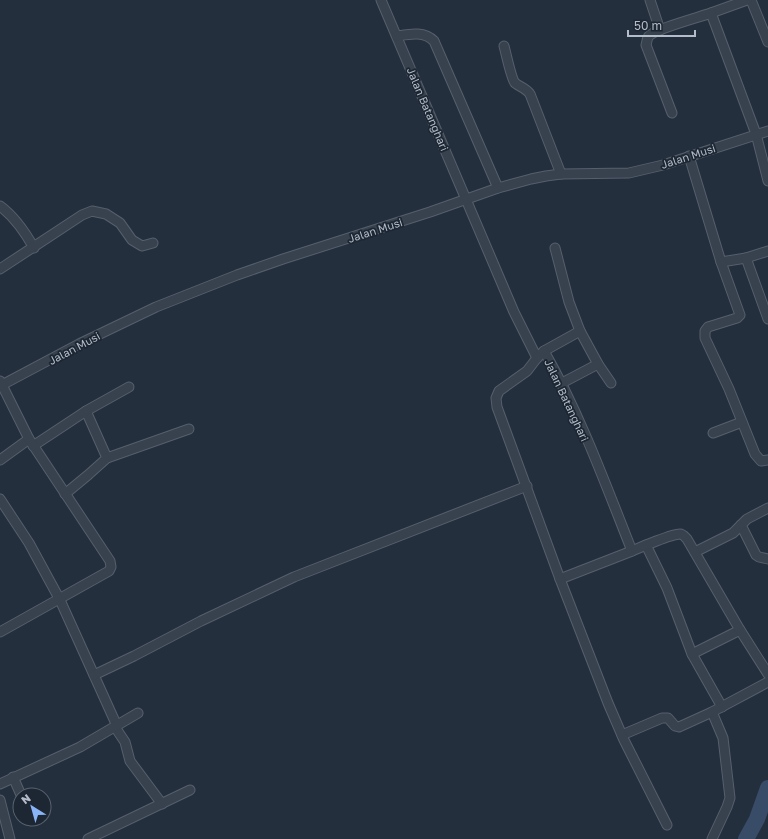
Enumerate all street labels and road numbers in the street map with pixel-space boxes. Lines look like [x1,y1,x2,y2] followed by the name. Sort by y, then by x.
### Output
[405,65,451,153] street label: Jalan Batanghari
[659,141,717,171] street label: Jalan Musi
[346,215,404,245] street label: Jalan Musi
[46,329,102,367] street label: Jalan Musi
[542,357,592,443] street label: Jalan Batanghari

